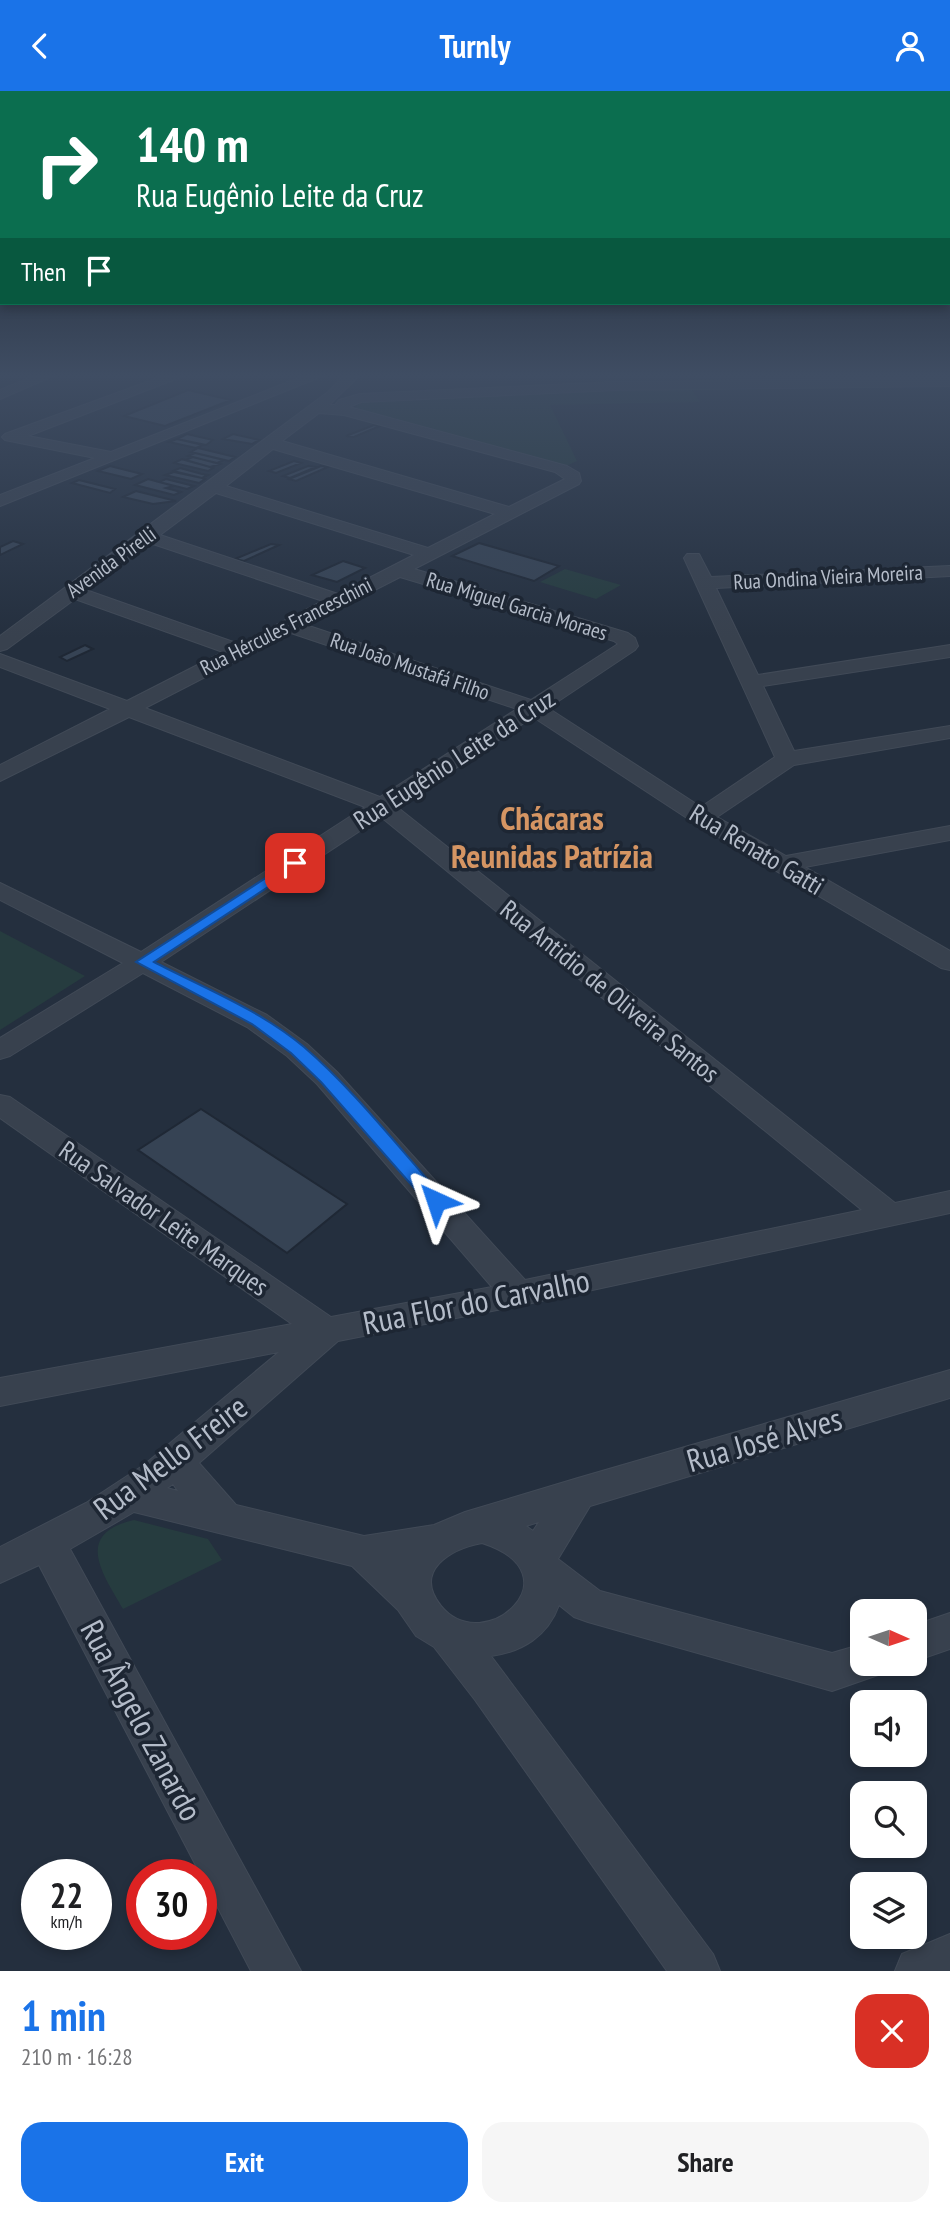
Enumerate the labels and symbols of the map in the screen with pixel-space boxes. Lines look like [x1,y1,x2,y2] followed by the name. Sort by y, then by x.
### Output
[61,520,161,604] street label: Avenida Pirelli
[733,559,923,595] street label: Rua Ondina Vieira Moreira
[423,566,611,646] street label: Rua Miguel Garcia Moraes
[195,571,377,681] street label: Rua Hércules Franceschini
[327,626,493,706] street label: Rua João Mustafá Filho
[347,682,561,836] street label: Rua Eugênio Leite da Cruz
[451,796,653,877] district label: Chácaras Reunidas Patrízia
[684,796,830,902] street label: Rua Renato Gatti
[265,833,325,893] pin
[494,893,726,1089] street label: Rua Antidio de Oliveira Santos
[53,1133,275,1303] street label: Rua Salvador Leite Marques
[399,1164,473,1238] position arrow
[359,1258,593,1344] street label: Rua Flor do Carvalho
[85,1385,255,1529] street label: Rua Mello Freire
[682,1397,846,1481] street label: Rua José Alves
[850,1599,928,1677] north arrow
[71,1612,213,1828] street label: Rua Ângelo Zanardo
[126,1859,217,1950] speed limit sign: 30

